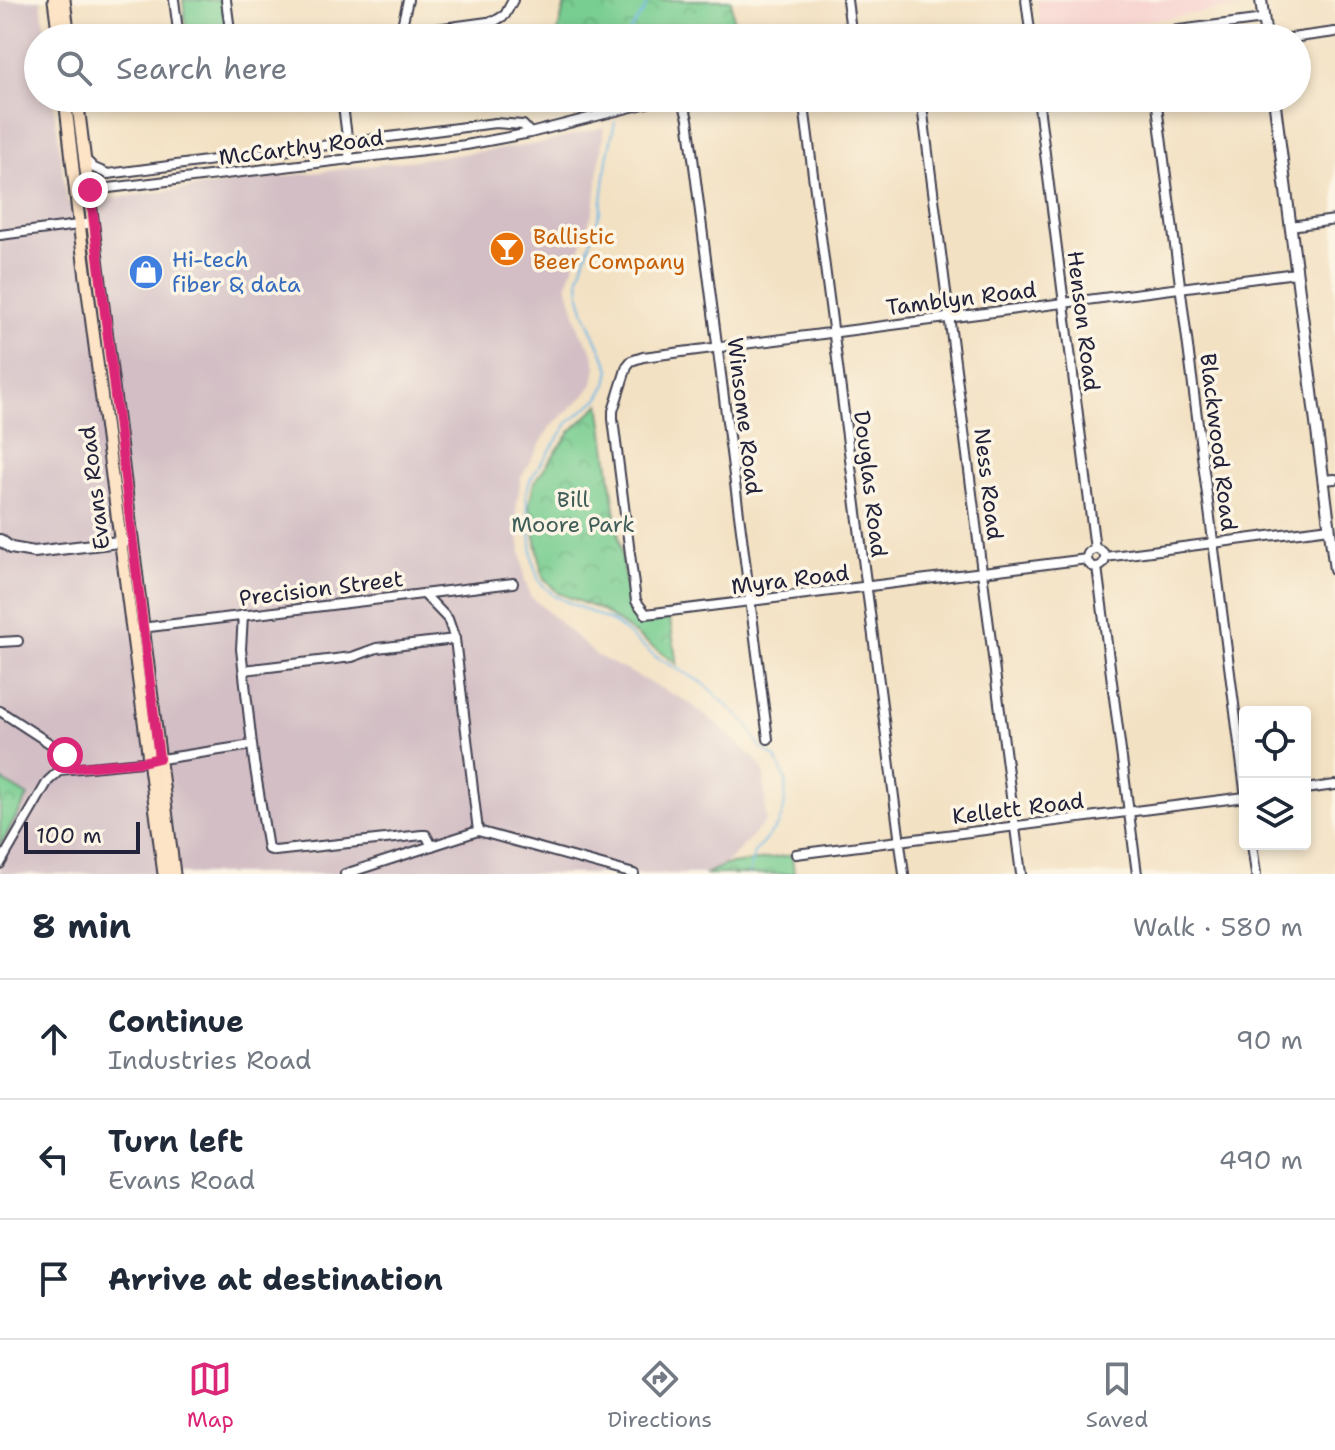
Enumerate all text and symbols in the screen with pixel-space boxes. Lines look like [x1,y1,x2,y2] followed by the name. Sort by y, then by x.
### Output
[24,24,1311,112] search box
[52,46,96,90] icon: search
[116,48,287,89] text: Search here
[217,123,385,172] street label: McCarthy Road
[72,172,108,208] route end
[533,222,685,276] place label: Ballistic Beer Company
[488,230,526,268] bar icon: Ballistic Beer Company
[172,245,301,299] place label: Hi-tech fiber & data
[1060,249,1107,393] street label: Henson Road
[127,253,165,291] shop icon: Hi-tech fiber & data
[884,275,1038,322] street label: Tamblyn Road
[720,336,769,496] street label: Winsome Road
[1193,351,1244,533] street label: Blackwood Road
[847,409,894,559] street label: Douglas Road
[73,424,116,552] street label: Evans Road
[967,426,1010,542] street label: Ness Road
[511,485,635,539] park label: Bill Moore Park
[729,558,851,601] street label: Myra Road
[237,564,405,613] street label: Precision Street
[1239,706,1311,850] map controls
[1239,706,1311,778] button: locate
[47,737,83,773] route start
[1239,778,1311,850] button: layers
[951,786,1086,831] street label: Kellett Road
[24,818,140,854] scale bar
[36,821,102,850] text: 100 m
[32,903,131,949] text: 8 min
[1133,909,1303,944] text: Walk · 580 m
[108,1001,244,1042] text: Continue
[32,1017,76,1061] icon: ahead
[1236,1022,1303,1057] text: 90 m
[108,1042,311,1077] text: Industries Road
[108,1121,243,1162] text: Turn left
[32,1137,76,1181] icon: left
[1219,1142,1303,1177] text: 490 m
[108,1162,255,1197] text: Evans Road
[32,1257,76,1301] icon: arrive
[108,1259,443,1300] text: Arrive at destination
[187,1357,234,1434] tab: Map
[607,1357,712,1434] tab: Directions
[1086,1357,1148,1434] tab: Saved

